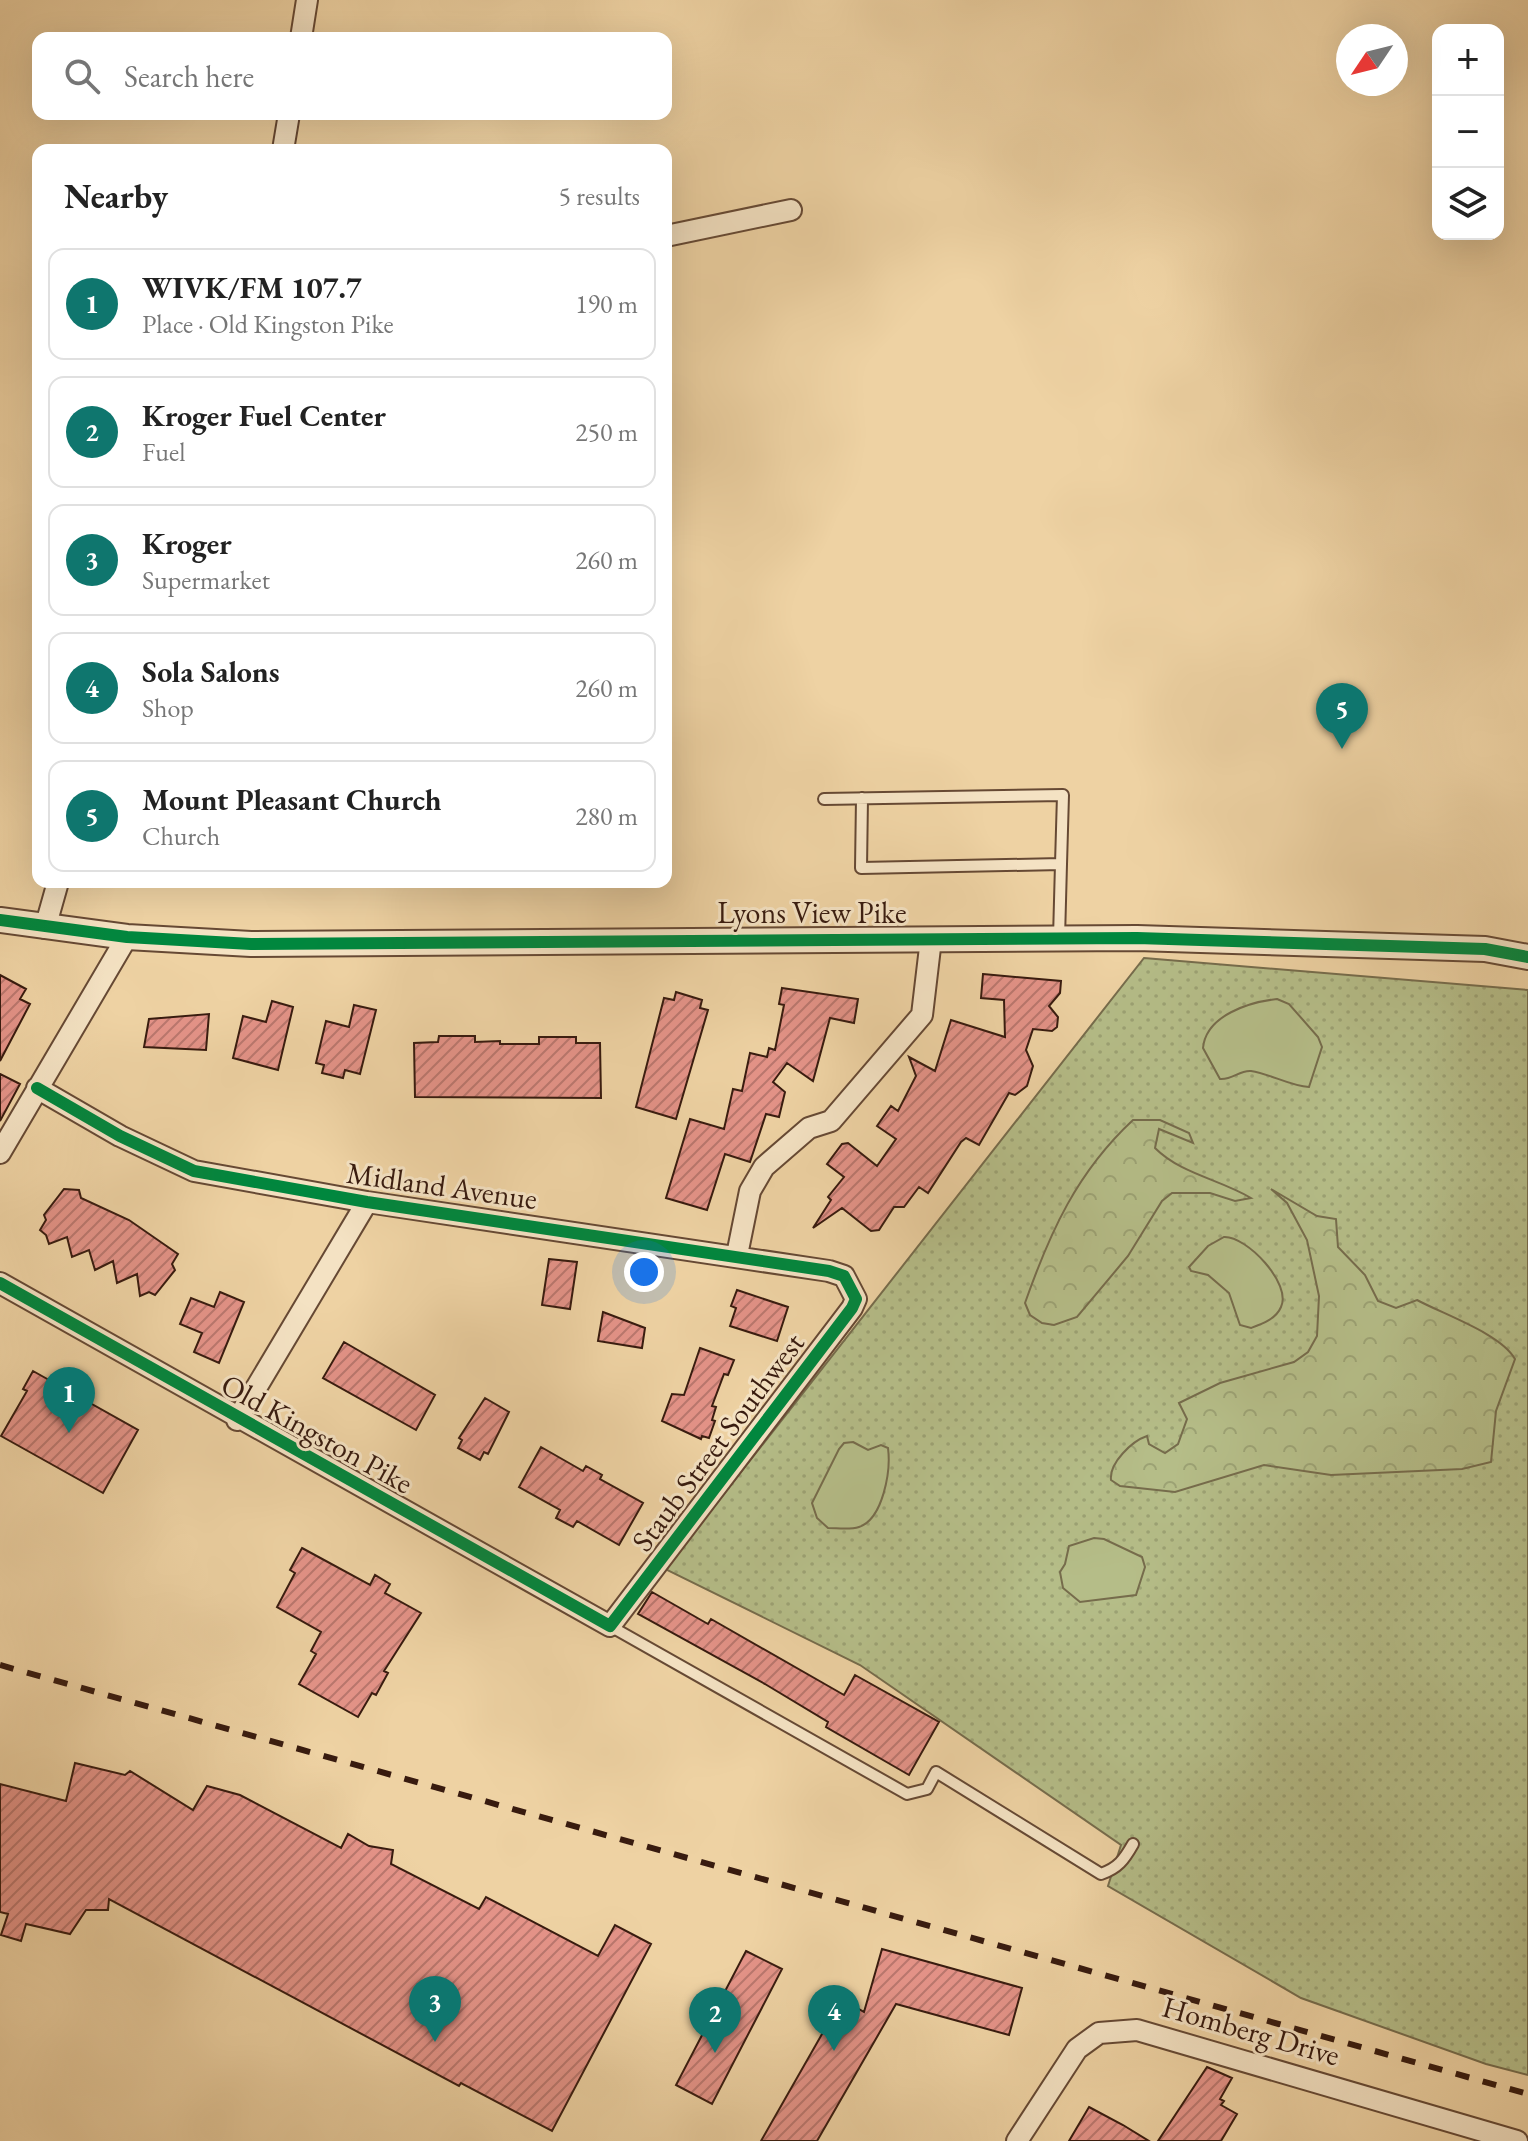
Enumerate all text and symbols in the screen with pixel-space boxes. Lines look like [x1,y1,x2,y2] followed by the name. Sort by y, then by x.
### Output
[1336,24,1408,96] north arrow
[1432,24,1504,240] map controls
[1432,24,1504,96] button: +
[32,32,672,120] search box
[60,54,104,98] icon: search
[124,57,254,96] text: Search here
[1432,96,1504,168] button: −
[1432,168,1504,240] button: layers
[64,174,168,218] text: Nearby
[559,179,640,213] text: 5 results
[142,268,362,307] text: WIVK/FM 107.7
[85,287,99,321] text: 1
[575,287,638,321] text: 190 m
[142,307,394,341] text: Place · Old Kingston Pike
[142,396,386,435] text: Kroger Fuel Center
[85,415,99,449] text: 2
[575,415,638,449] text: 250 m
[142,435,185,469] text: Fuel
[142,524,232,563] text: Kroger
[85,543,99,577] text: 3
[575,543,638,577] text: 260 m
[142,563,270,597] text: Supermarket
[142,652,280,691] text: Sola Salons
[85,671,99,705] text: 4
[575,671,638,705] text: 260 m
[1316,683,1368,749] pin: 5
[142,691,194,725] text: Shop
[142,780,442,819] text: Mount Pleasant Church
[85,799,99,833] text: 5
[575,799,638,833] text: 280 m
[142,819,220,853] text: Church
[717,893,907,932] street label: Lyons View Pike
[344,1153,540,1218] street label: Midland Avenue
[624,1252,664,1292] your location
[623,1324,813,1559] street label: Staub Street Southwest
[214,1365,420,1502] street label: Old Kingston Pike
[43,1367,95,1433] pin: 1
[409,1976,461,2042] pin: 3
[808,1985,860,2051] pin: 4
[689,1987,741,2053] pin: 2
[1158,1987,1344,2074] street label: Homberg Drive

